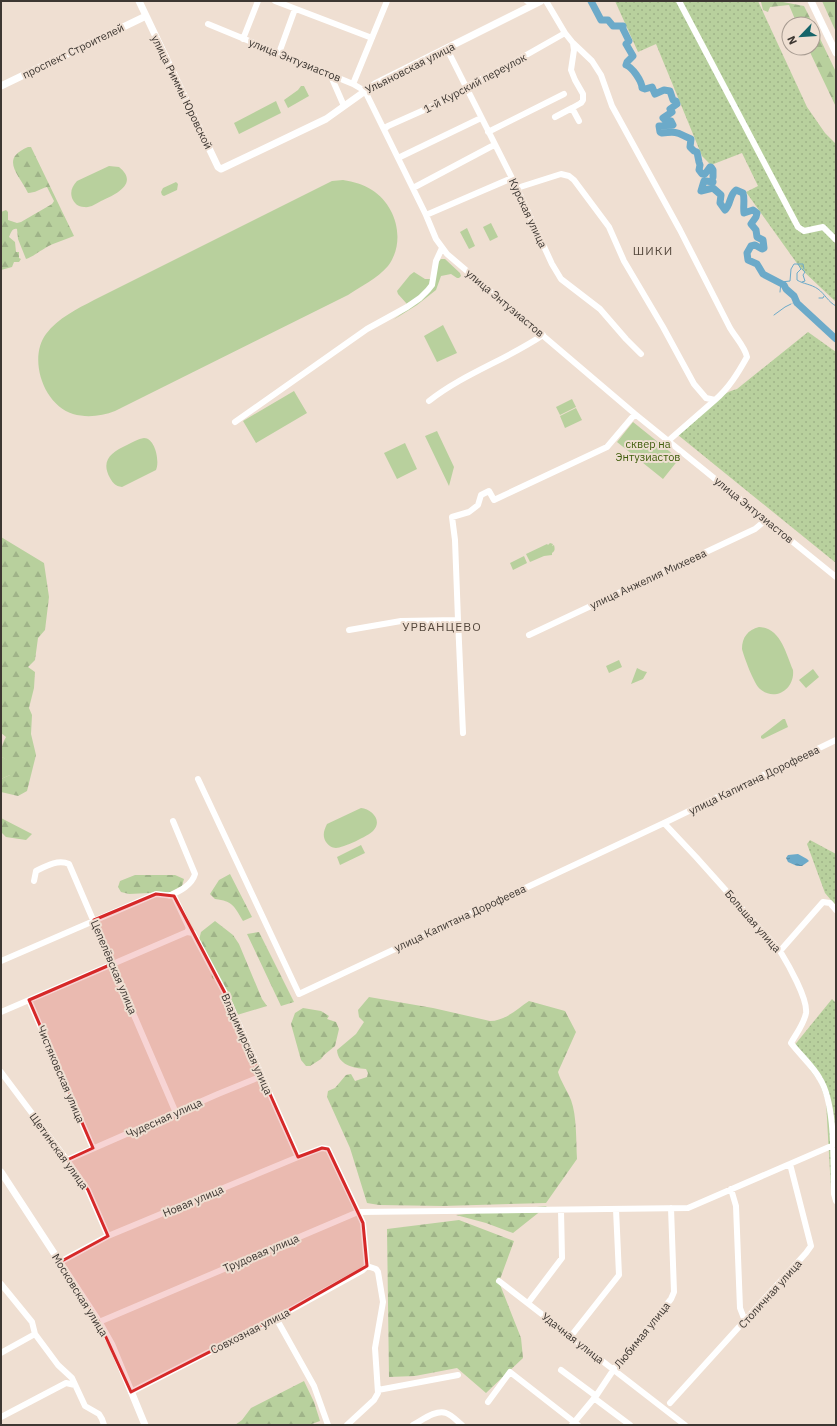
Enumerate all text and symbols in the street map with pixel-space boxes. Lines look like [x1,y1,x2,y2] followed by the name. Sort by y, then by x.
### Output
[781,16,821,56] north arrow
[20,20,126,82] street label: проспект Строителей
[148,33,216,151] street label: улица Риммы Юровской
[784,34,800,47] text: N
[247,35,343,85] street label: улица Энтузиастов
[363,39,457,97] street label: Ульяновская улица
[421,50,529,116] street label: 1-й Курский переулок
[506,176,550,250] street label: Курская улица
[633,243,673,258] district label: ШИКИ
[463,266,547,340] street label: улица Энтузиастов
[616,437,680,464] park label: сквер на Энтузиастов
[711,474,797,546] street label: улица Энтузиастов
[588,546,709,612] street label: улица Анжелия Михеева
[402,619,482,634] district label: УРВАНЦЕВО
[686,742,822,818] street label: улица Капитана Дорофеева
[392,881,528,955] street label: улица Капитана Дорофеева
[722,887,784,955] street label: Большая улица
[88,918,140,1016] street label: Цепелёвская улица
[218,991,276,1097] street label: Владимирская улица
[34,1023,88,1125] street label: Чистяковская улица
[124,1095,204,1141] street label: Чудесная улица
[27,1110,92,1192] street label: Щетинская улица
[160,1182,226,1220] street label: Новая улица
[221,1231,301,1275] street label: Трудовая улица
[49,1251,111,1339] street label: Московская улица
[735,1257,805,1331] street label: Столичная улица
[611,1299,673,1371] street label: Любимая улица
[208,1305,292,1357] street label: Совхозная улица
[539,1309,607,1367] street label: Удачная улица

